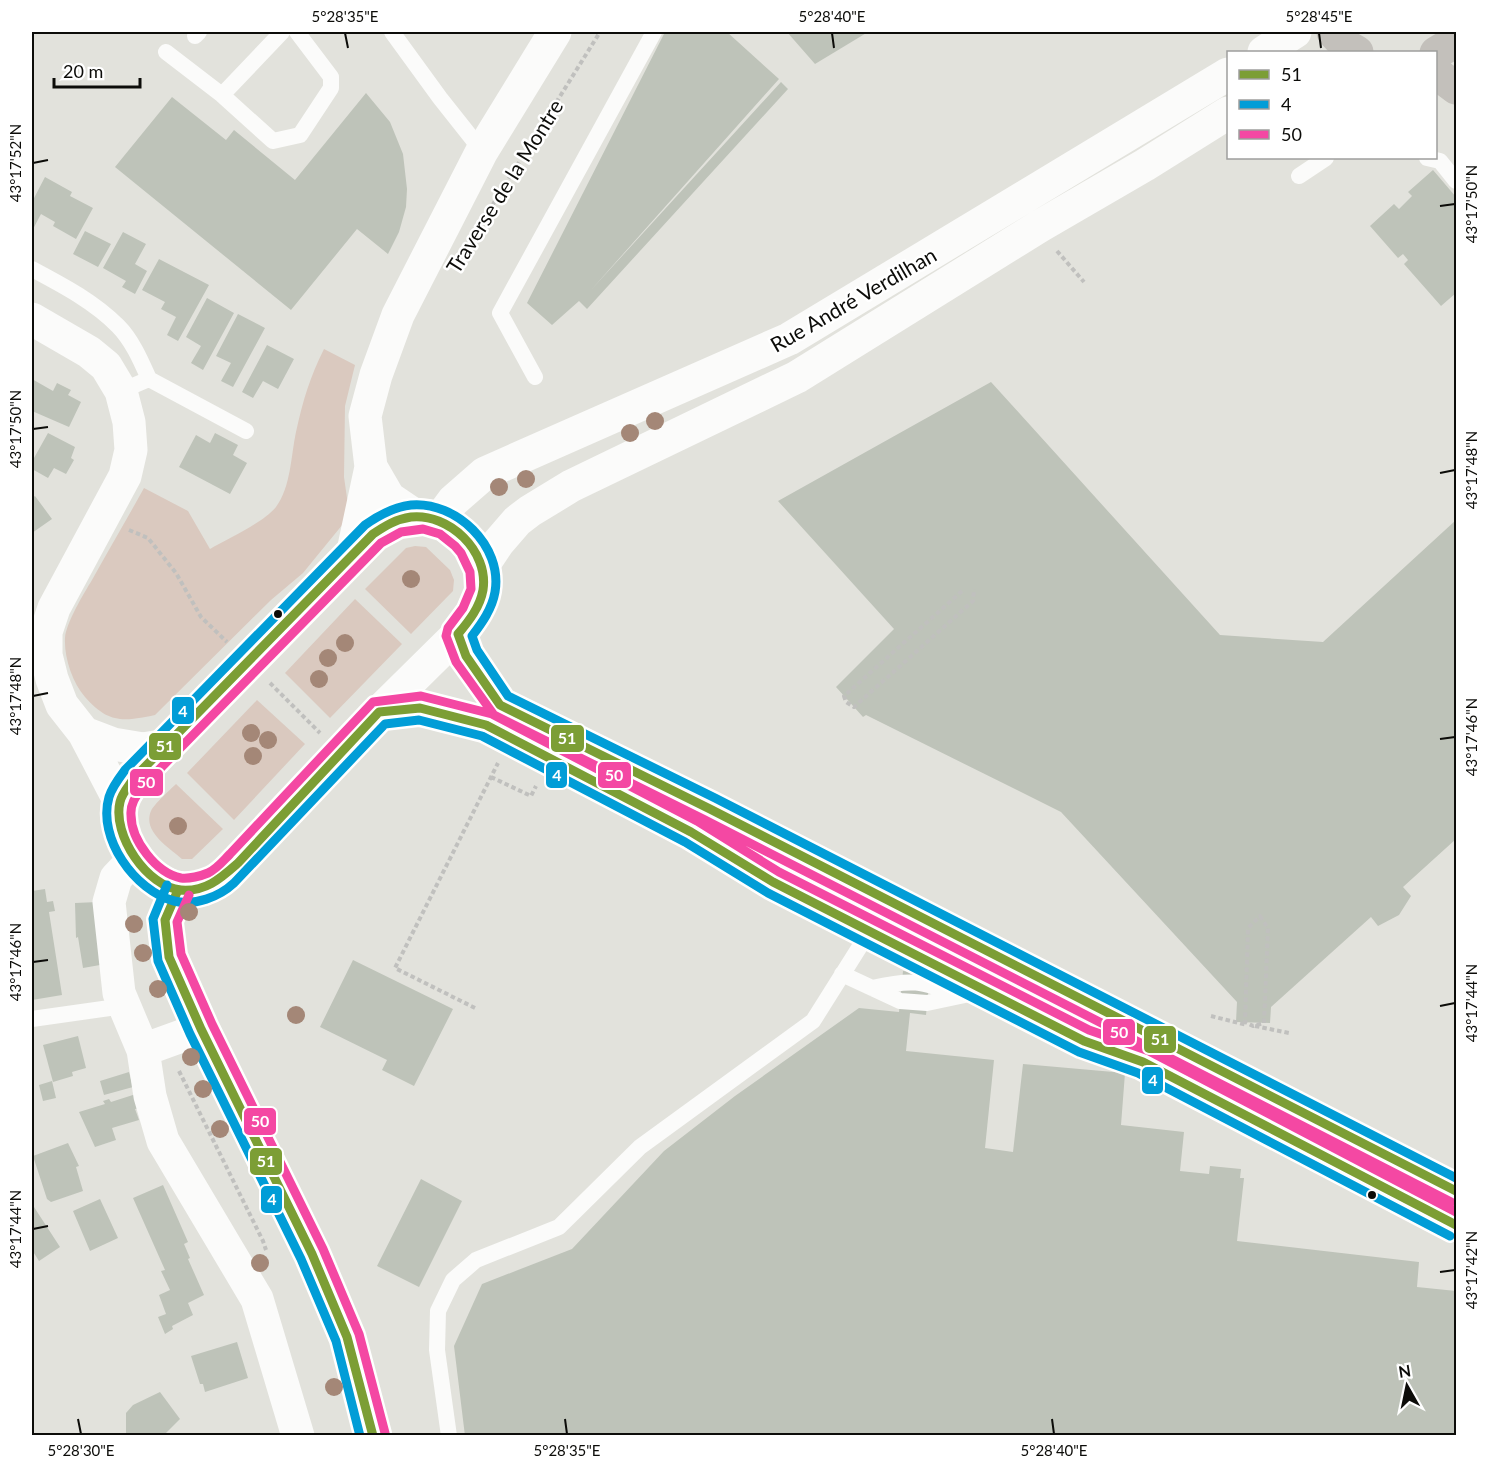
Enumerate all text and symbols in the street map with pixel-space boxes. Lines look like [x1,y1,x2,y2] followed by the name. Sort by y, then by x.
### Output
[312,7,379,25] text: 5°28'35"E
[799,7,866,25] text: 5°28'40"E
[1286,7,1353,25] text: 5°28'45"E
[54,51,140,89] scale bar
[1227,51,1437,159] legend
[63,60,103,82] text: 20 m
[1281,63,1302,85] text: 51
[1281,93,1291,115] text: 4
[440,95,568,277] street label: Traverse de la Montre
[1281,123,1302,145] text: 50
[6,124,24,202] text: 43°17'52"N
[1462,165,1480,243] text: 43°17'50"N
[766,241,940,357] street label: Rue André Verdilhan
[6,390,24,468] text: 43°17'50"N
[1462,431,1480,509] text: 43°17'48"N
[272,608,284,620] unlabelled marker
[6,657,24,735] text: 43°17'48"N
[171,696,195,725] line badge: 4
[1462,698,1480,776] text: 43°17'46"N
[178,701,188,720] text: 4
[550,724,585,753] line badge: 51
[558,728,576,747] text: 51
[148,732,182,761] line badge: 51
[156,736,174,755] text: 51
[545,761,568,789] line badge: 4
[597,761,632,789] line badge: 50
[552,765,562,784] text: 4
[605,765,623,784] text: 50
[129,768,164,797] line badge: 50
[137,772,155,791] text: 50
[6,923,24,1001] text: 43°17'46"N
[1462,964,1480,1042] text: 43°17'44"N
[1102,1018,1136,1046] line badge: 50
[1110,1022,1128,1041] text: 50
[1143,1025,1177,1054] line badge: 51
[1151,1029,1169,1048] text: 51
[1141,1066,1164,1095] line badge: 4
[1148,1070,1158,1089] text: 4
[243,1107,277,1136] line badge: 50
[251,1111,269,1130] text: 50
[249,1147,283,1176] line badge: 51
[257,1151,275,1170] text: 51
[260,1185,283,1214] line badge: 4
[267,1189,277,1208] text: 4
[1366,1189,1378,1201] unlabelled marker
[6,1190,24,1268] text: 43°17'44"N
[1462,1231,1480,1309] text: 43°17'42"N
[1377,1356,1437,1416] north arrow
[1397,1360,1412,1381] text: N
[48,1441,115,1459] text: 5°28'30"E
[534,1441,601,1459] text: 5°28'35"E
[1021,1441,1088,1459] text: 5°28'40"E

